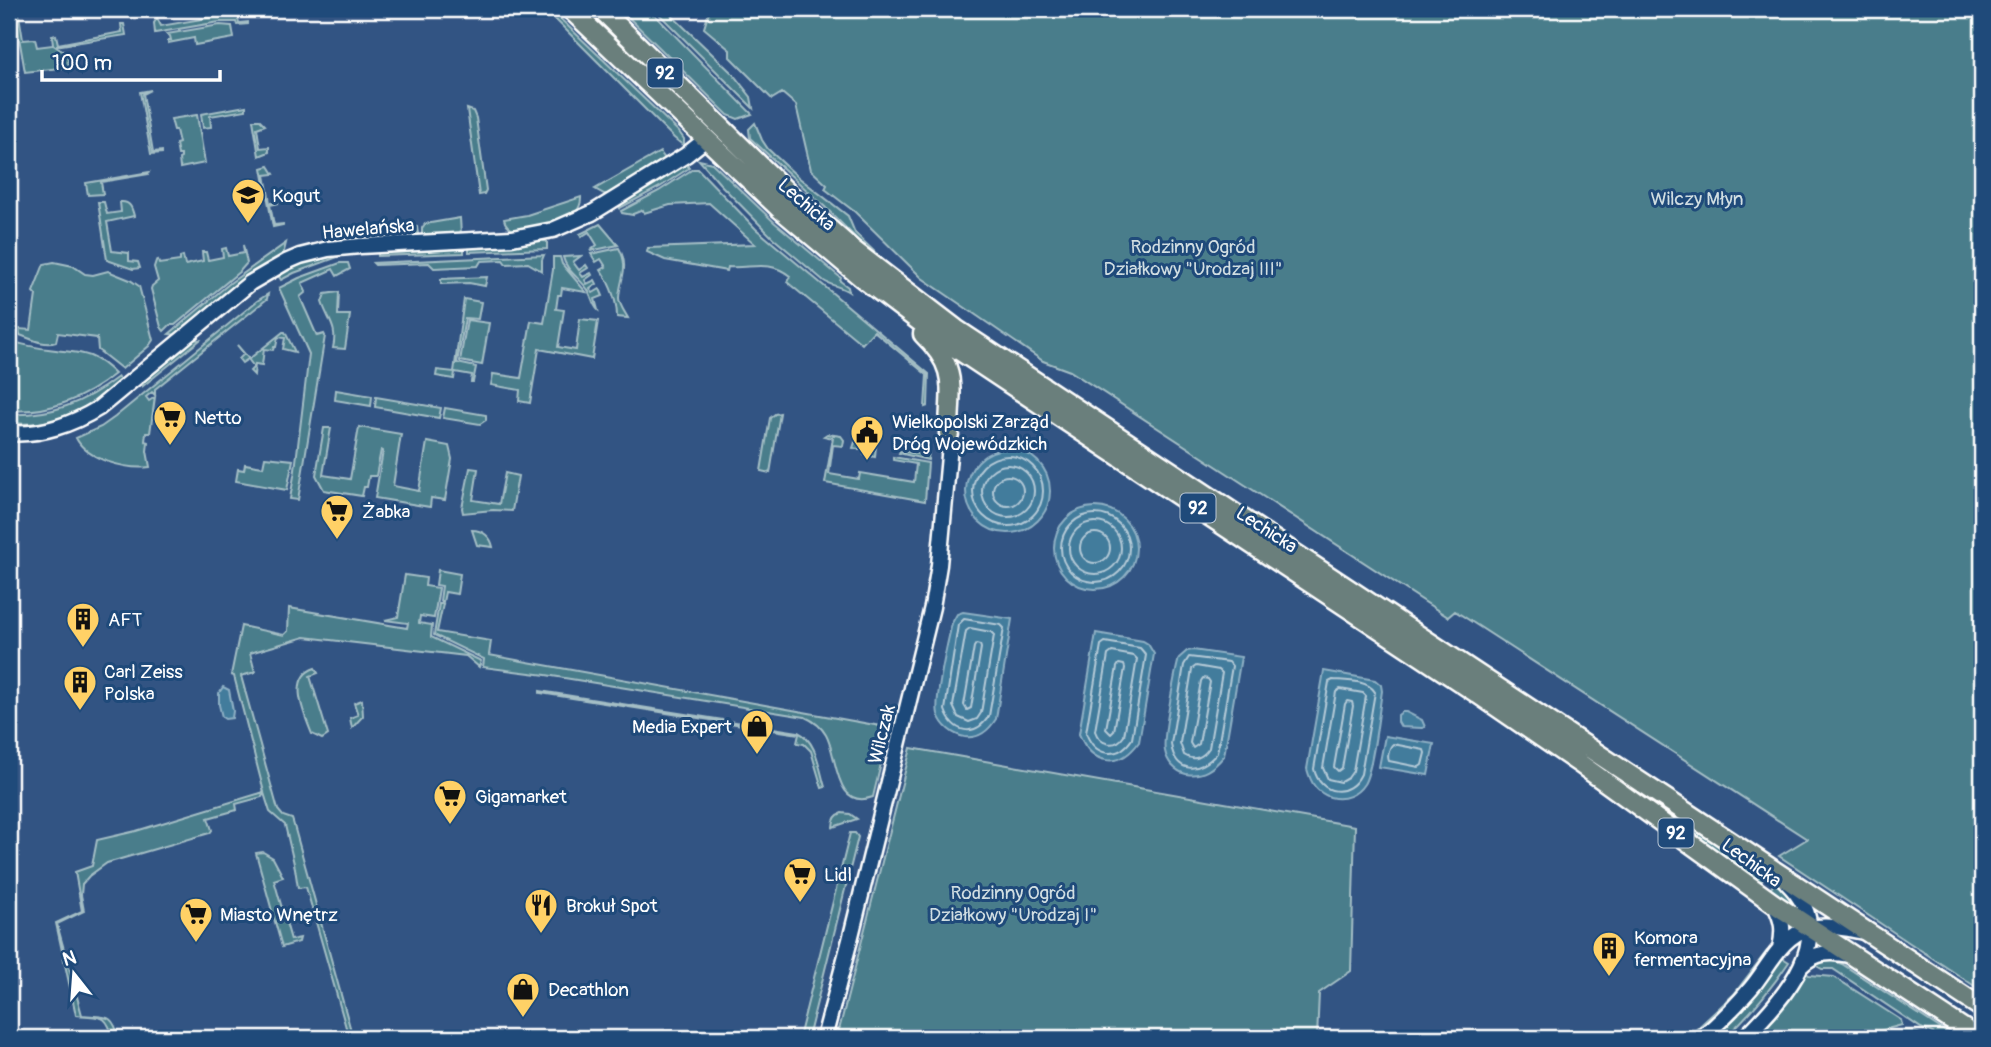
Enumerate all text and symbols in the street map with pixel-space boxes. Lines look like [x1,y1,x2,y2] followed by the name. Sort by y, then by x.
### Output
[42,38,220,82] scale bar
[52,50,112,77] text: 100 m
[648,58,682,88] road number: 92
[773,173,840,236] street label: Lechicka
[229,176,267,225] school or university icon: Kogut
[272,184,321,208] place label: Kogut
[1650,187,1744,211] park label: Wilczy Młyn
[321,213,415,245] street label: Hawelańska
[1104,235,1282,281] park label: Rodzinny Ogród Działkowy "Urodzaj III"
[151,398,189,447] supermarket icon: Netto
[194,406,242,430] place label: Netto
[892,410,1049,456] place label: Wielkopolski Zarząd Dróg Wojewódzkich
[848,413,886,462] public building icon: Wielkopolski Zarząd Dróg Wojewódzkich
[318,492,356,541] supermarket icon: Żabka
[1180,494,1216,522] road number: 92
[362,500,411,524] place label: Żabka
[1231,501,1302,559] street label: Lechicka
[64,600,102,649] building icon: AFT
[108,608,142,632] place label: AFT
[104,660,183,706] place label: Carl Zeiss Polska
[61,663,99,712] building icon: Carl Zeiss Polska
[863,702,901,766] street label: Wilczak
[738,707,776,756] shop icon: Media Expert
[632,715,732,739] place label: Media Expert
[431,777,469,826] supermarket icon: Gigamarket
[475,785,567,809] place label: Gigamarket
[1658,818,1694,848] road number: 92
[1717,833,1786,893] street label: Lechicka
[781,855,819,904] supermarket icon: Lidl
[824,863,852,887] place label: Lidl
[929,881,1097,927] park label: Rodzinny Ogród Działkowy "Urodzaj I"
[522,886,560,935] restaurant icon: Brokuł Spot
[566,894,658,918] place label: Brokuł Spot
[177,895,215,944] supermarket icon: Miasto Wnętrz
[220,903,338,927] place label: Miasto Wnętrz
[1634,926,1752,972] place label: Komora fermentacyjna
[1590,929,1628,978] building icon: Komora fermentacyjna
[38,939,108,1009] north arrow
[60,945,79,972] text: N
[504,970,542,1019] shop icon: Decathlon
[548,978,629,1002] place label: Decathlon

